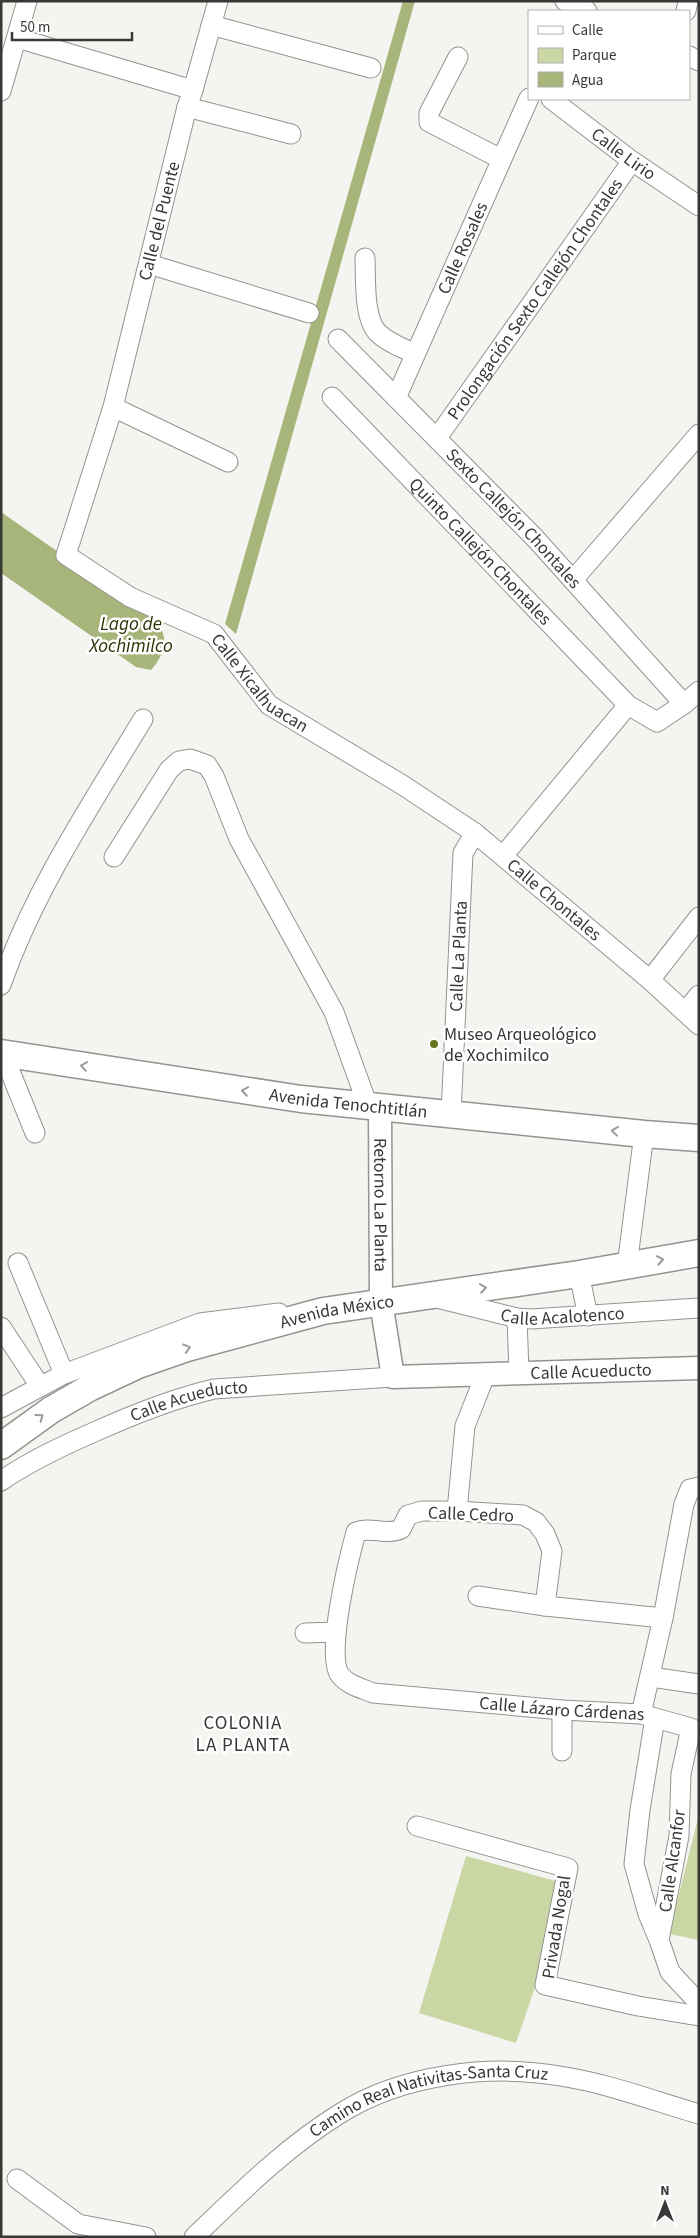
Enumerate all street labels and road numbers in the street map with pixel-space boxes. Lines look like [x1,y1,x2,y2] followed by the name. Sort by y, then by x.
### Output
[586,122,661,186] street label: Calle Lirio
[133,159,186,283] street label: Calle del Puente
[442,174,629,425] street label: Prolongación Sexto Callejón Chontales
[432,198,494,298] street label: Calle Rosales
[440,443,587,594] street label: Sexto Callejón Chontales
[403,472,557,631] street label: Quinto Callejón Chontales
[205,628,313,739] street label: Calle Xicalhuacan
[501,853,607,947] street label: Calle Chontales
[444,900,474,1012] street label: Calle La Planta
[267,1082,429,1125] street label: Avenida Tenochtitlán
[367,1138,393,1272] street label: Retorno La Planta
[277,1289,396,1335] street label: Avenida México
[498,1301,625,1332] street label: Calle Acalotenco
[530,1357,652,1386] street label: Calle Acueducto
[126,1375,249,1428] street label: Calle Acueducto
[428,1501,514,1528] street label: Calle Cedro
[478,1691,645,1727] street label: Calle Lázaro Cárdenas
[653,1807,692,1914] street label: Calle Alcanfor
[536,1874,577,1981] street label: Privada Nogal
[304,2059,550,2144] street label: Camino Real Nativitas-Santa Cruz

